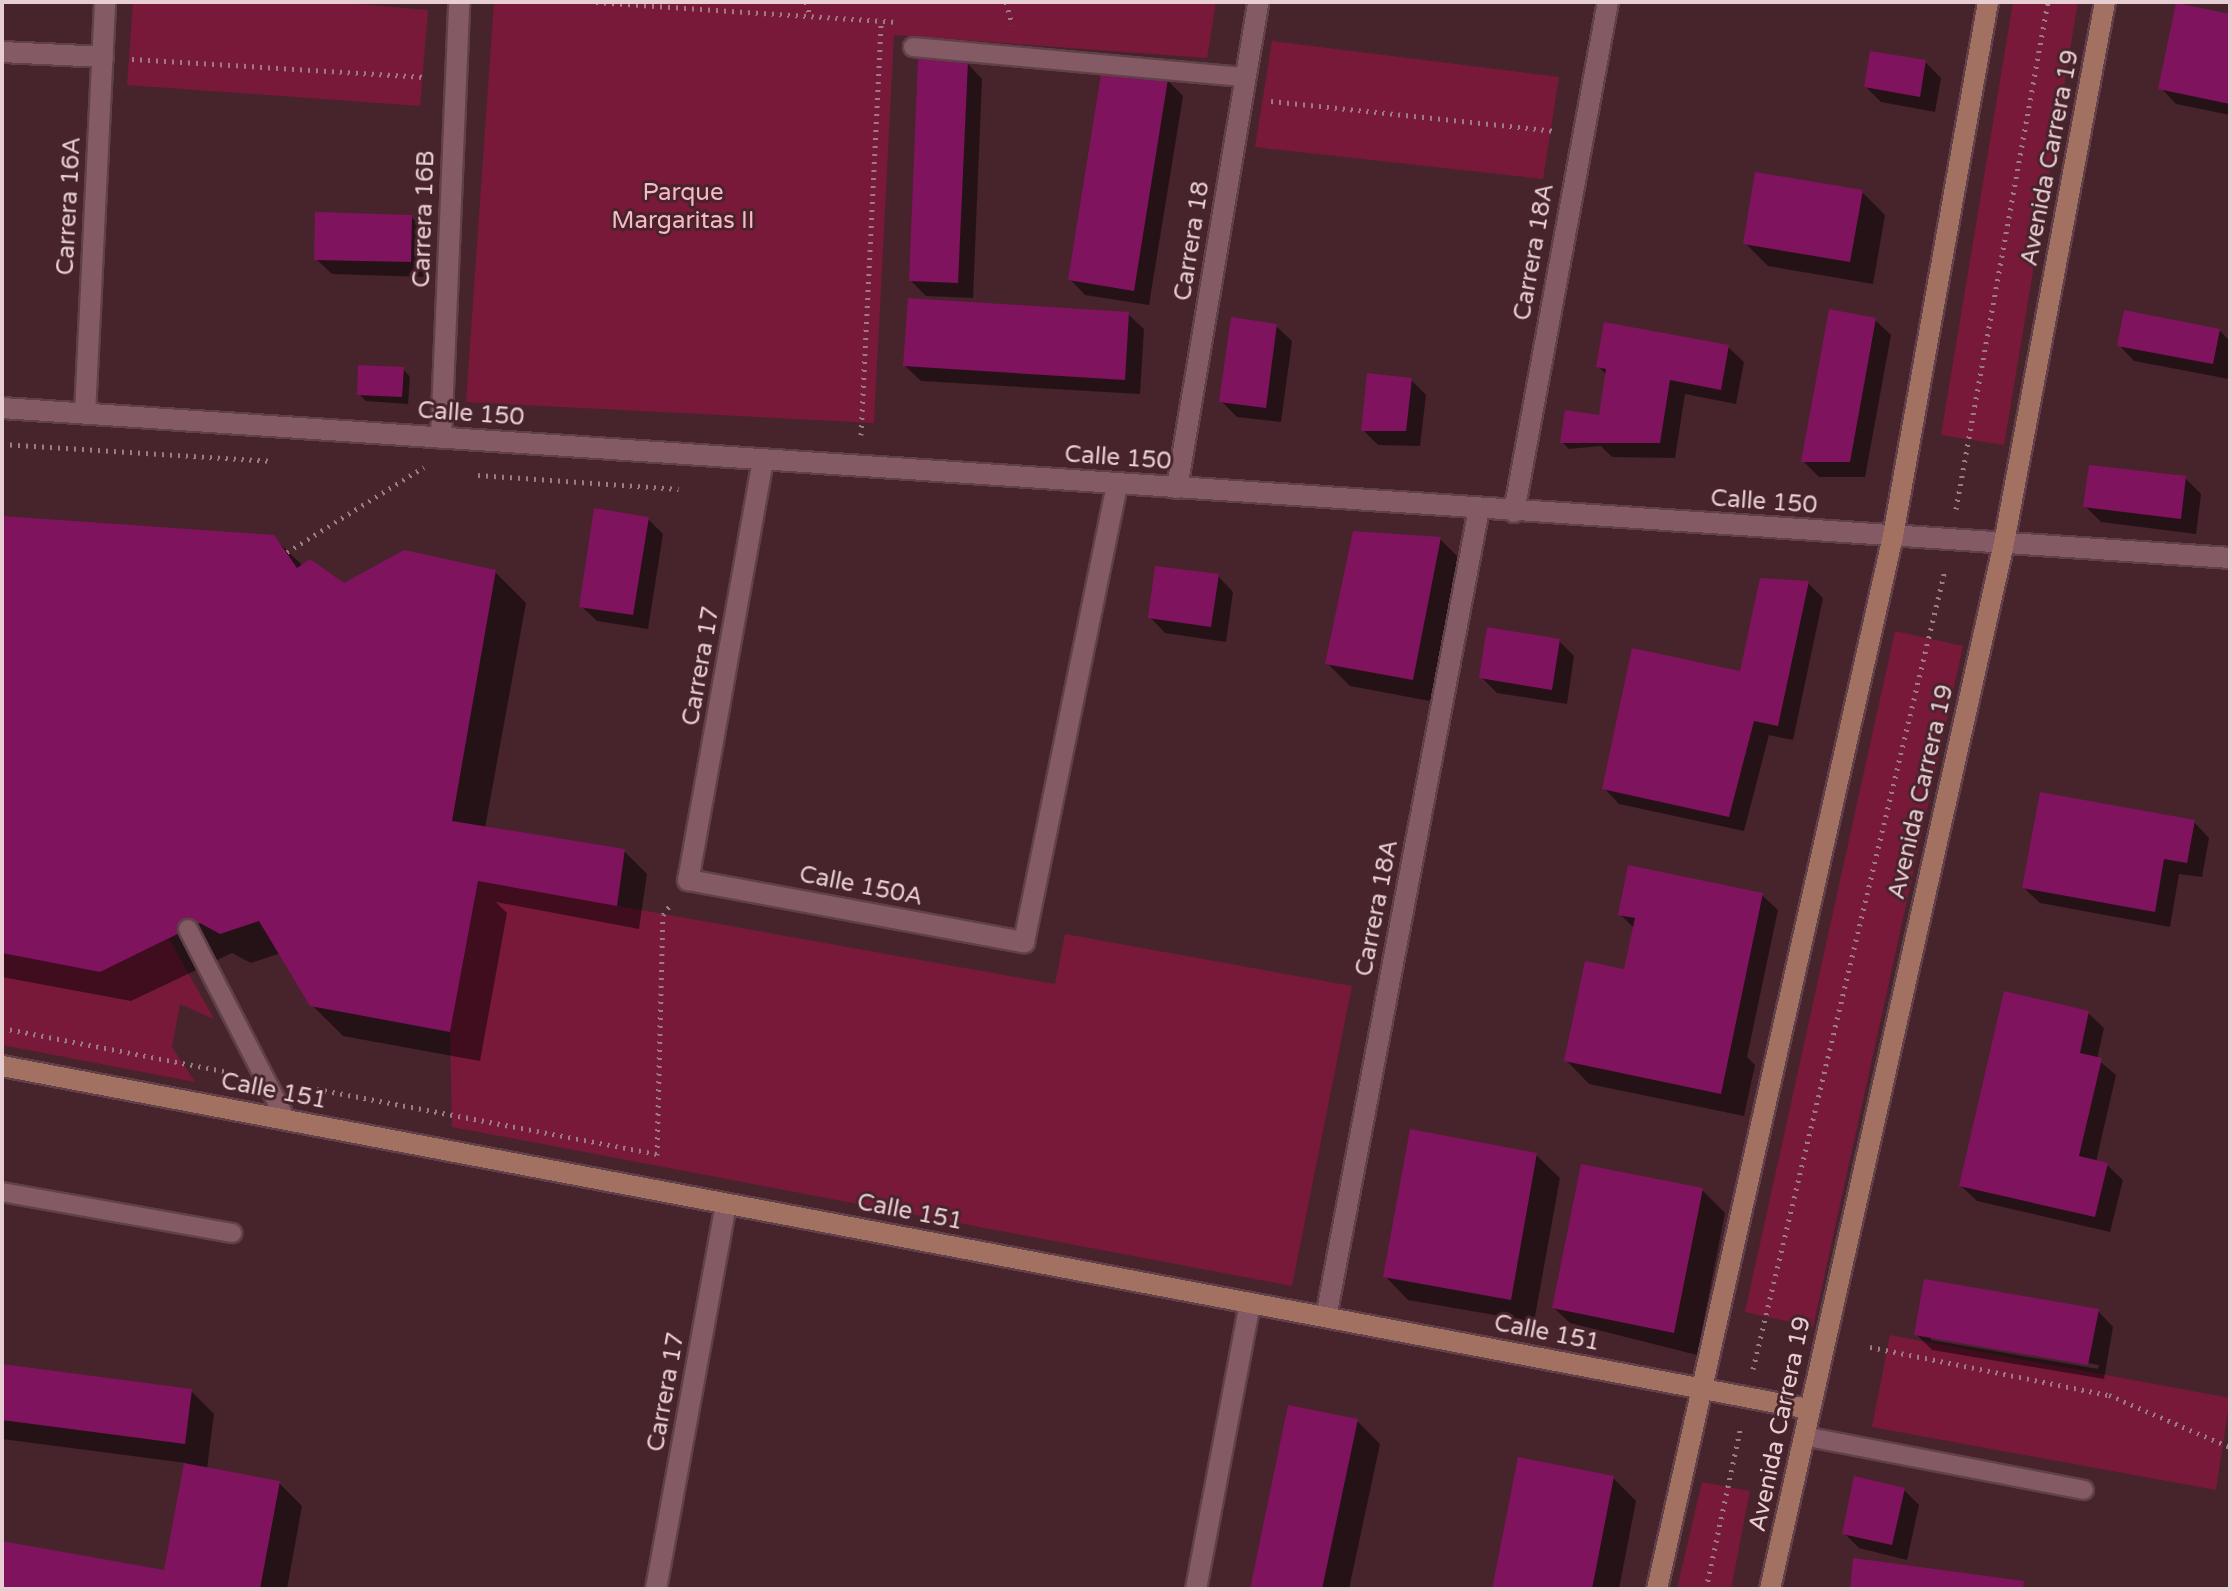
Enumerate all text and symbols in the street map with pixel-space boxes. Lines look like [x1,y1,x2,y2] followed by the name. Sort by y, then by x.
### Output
[2015,48,2085,268] street label: Avenida Carrera 19
[51,136,87,276] street label: Carrera 16A
[407,150,441,288] street label: Carrera 16B
[611,179,755,235] park label: Parque Margaritas II
[1168,179,1216,303] street label: Carrera 18
[1508,181,1560,323] street label: Carrera 18A
[417,396,525,432] street label: Calle 150
[1064,440,1172,476] street label: Calle 150
[1710,484,1818,520] street label: Calle 150
[676,604,726,728] street label: Carrera 17
[1882,682,1960,902] street label: Avenida Carrera 19
[1350,837,1404,979] street label: Carrera 18A
[797,860,925,912] street label: Calle 150A
[219,1067,329,1115] street label: Calle 151
[855,1188,965,1236] street label: Calle 151
[1492,1309,1602,1357] street label: Calle 151
[1743,1314,1817,1534] street label: Avenida Carrera 19
[641,1330,691,1454] street label: Carrera 17

